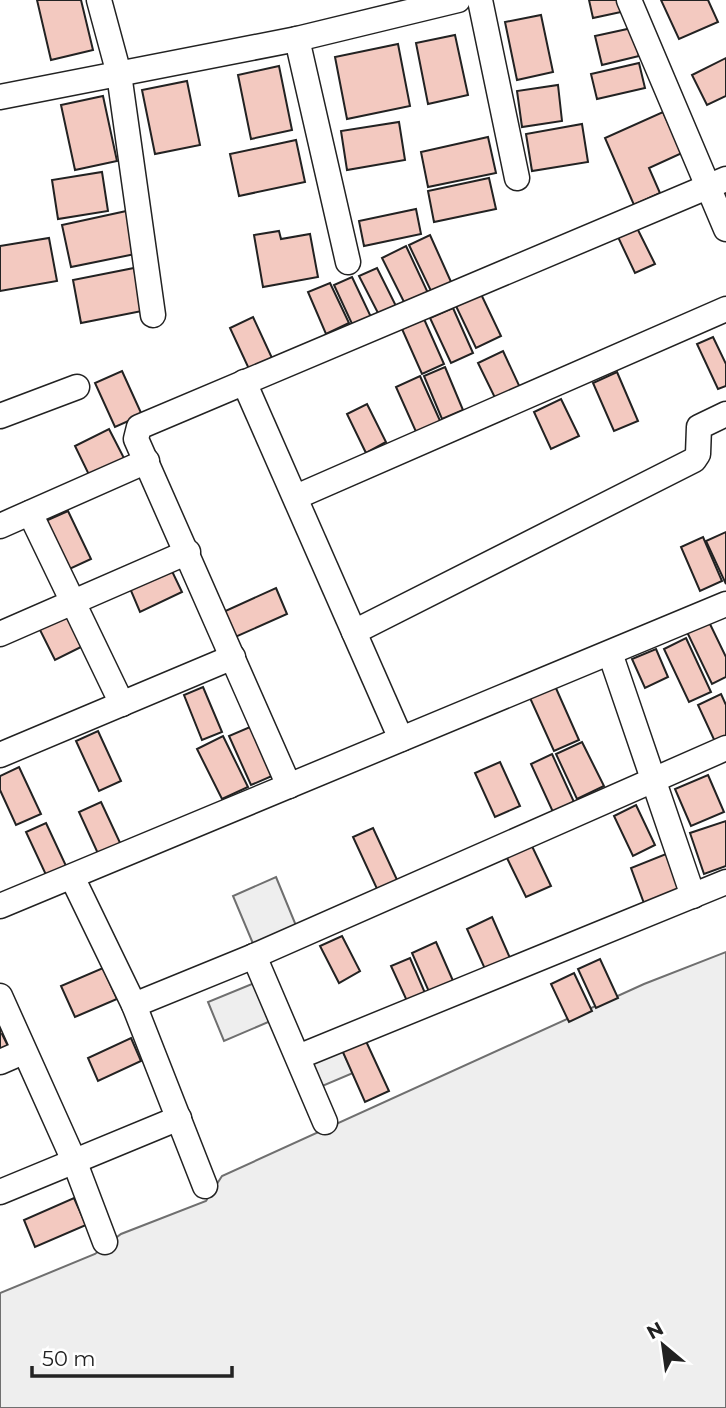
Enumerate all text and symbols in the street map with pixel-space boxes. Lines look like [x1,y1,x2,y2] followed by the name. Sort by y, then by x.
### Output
[628,1310,698,1380] north arrow
[643,1317,667,1344] text: N
[32,1334,231,1378] scale bar
[42,1346,96,1371] text: 50 m

